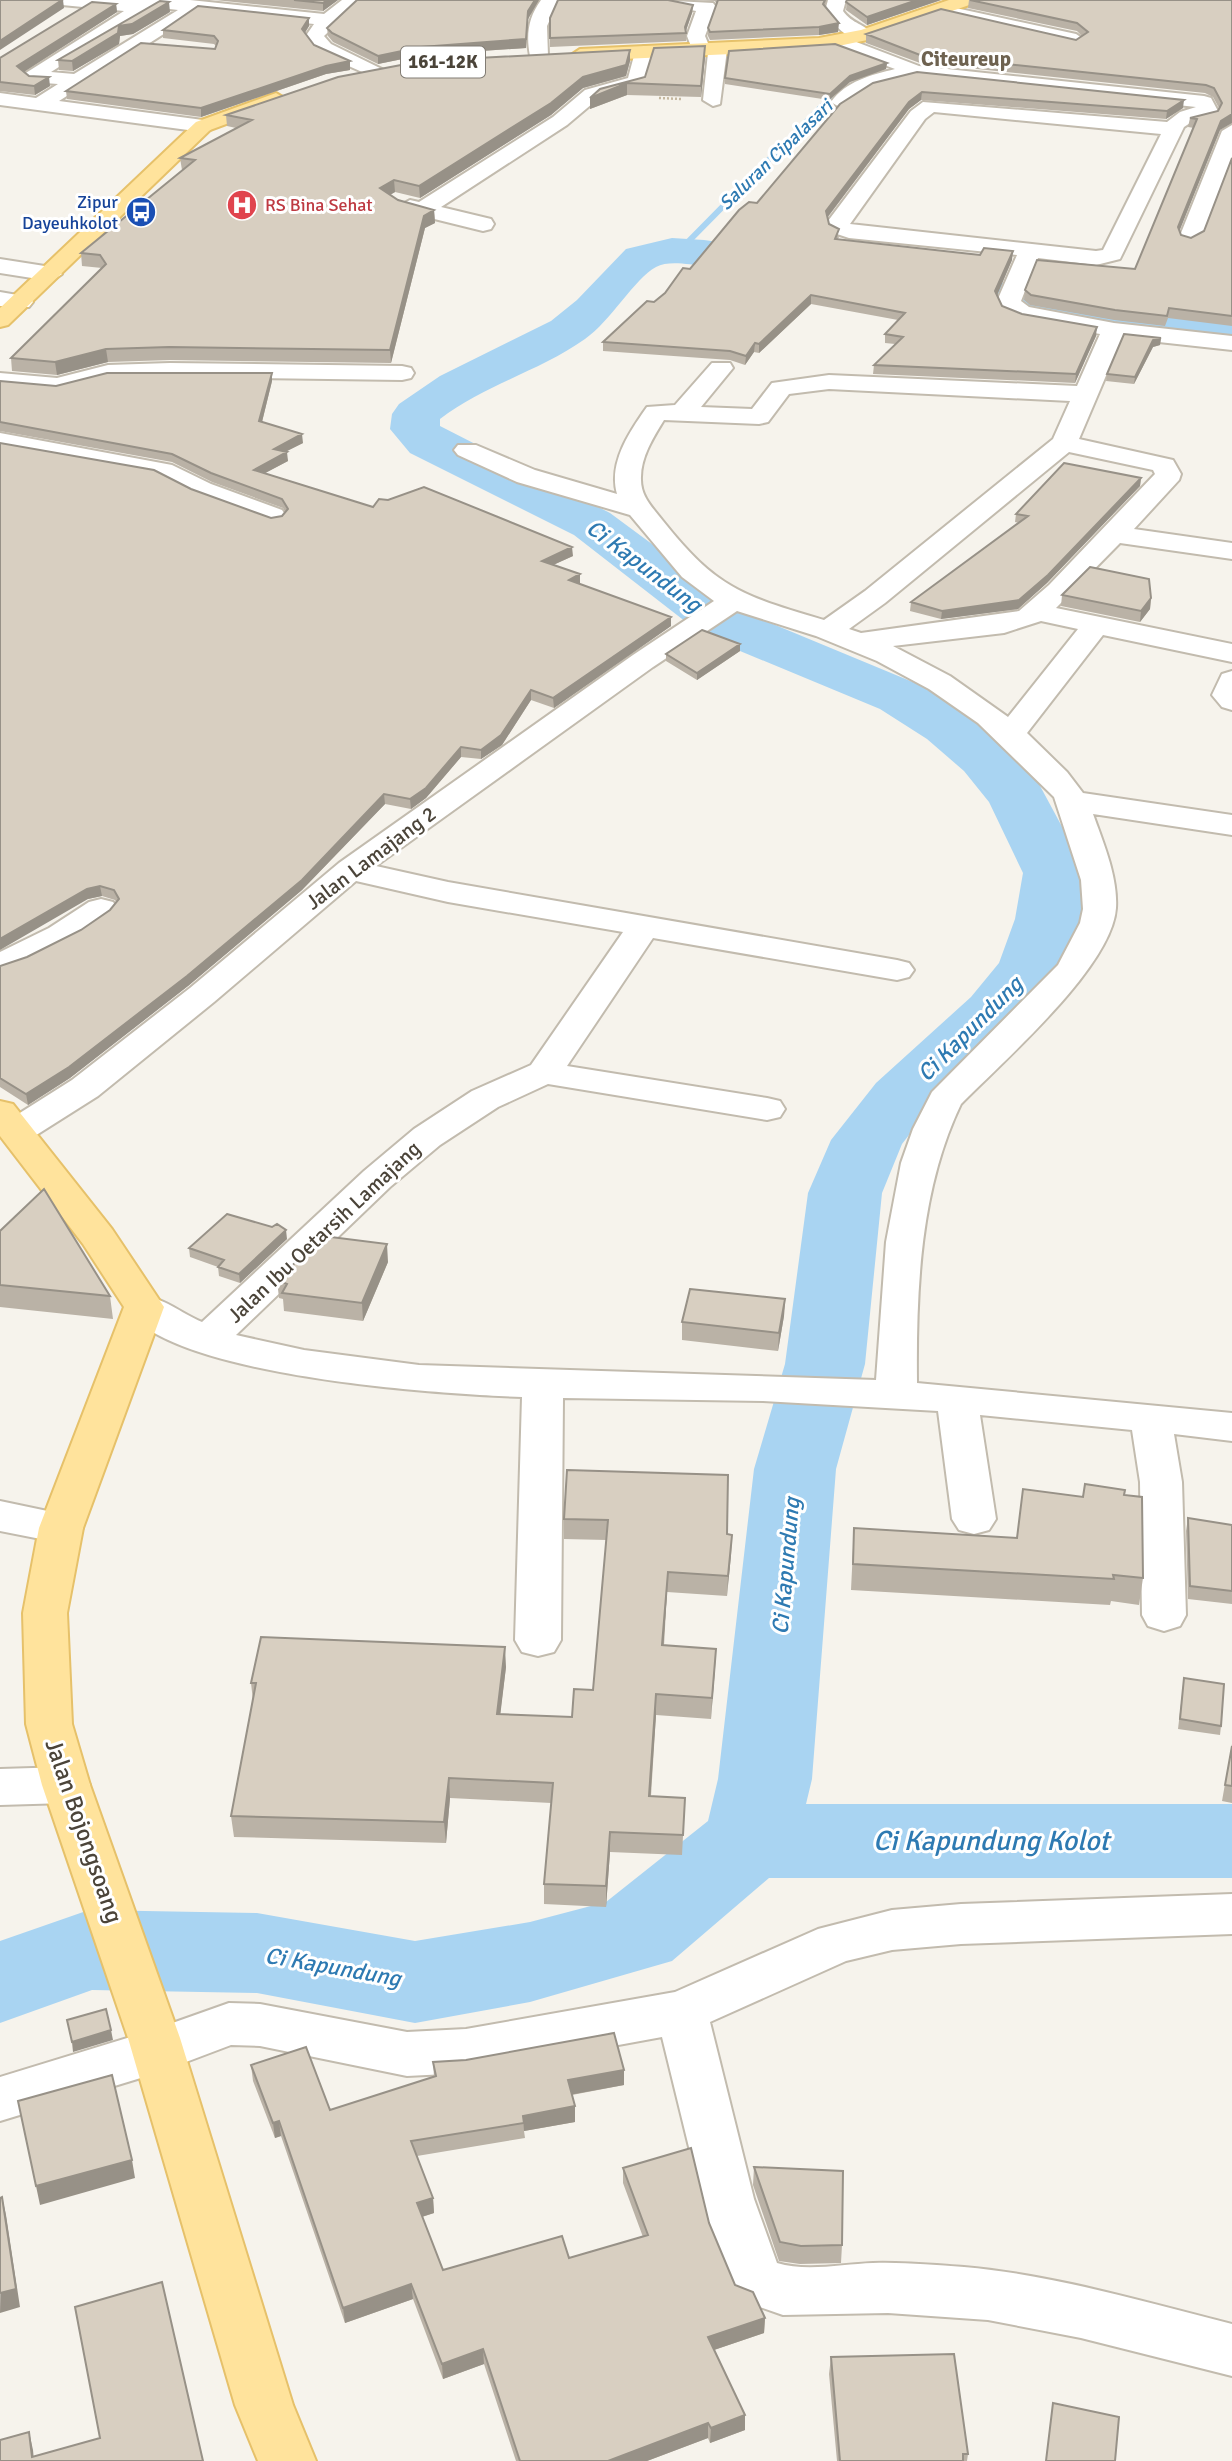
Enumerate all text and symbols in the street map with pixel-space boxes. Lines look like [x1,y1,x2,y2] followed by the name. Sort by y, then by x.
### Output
[401,46,485,78] road number: 161-12K
[921,46,1011,72] district label: Citeureup
[714,93,839,215] water label: Saluran Cipalasari
[225,188,259,222] hospital icon: RS Bina Sehat
[22,191,118,234] place label: Zipur Dayeuhkolot
[265,194,372,216] place label: RS Bina Sehat
[124,195,158,229] bus stop icon: Zipur Dayeuhkolot
[580,513,709,620] water label: Ci Kapundung
[301,801,441,915] street label: Jalan Lamajang 2
[911,969,1030,1088] water label: Ci Kapundung
[222,1136,426,1328] street label: Jalan Ibu Oetarsih Lamajang
[766,1494,807,1636] water label: Ci Kapundung
[38,1735,130,1927] street label: Jalan Bojongsoang
[873,1824,1112,1858] water label: Ci Kapundung Kolot
[263,1941,405,1994] water label: Ci Kapundung

